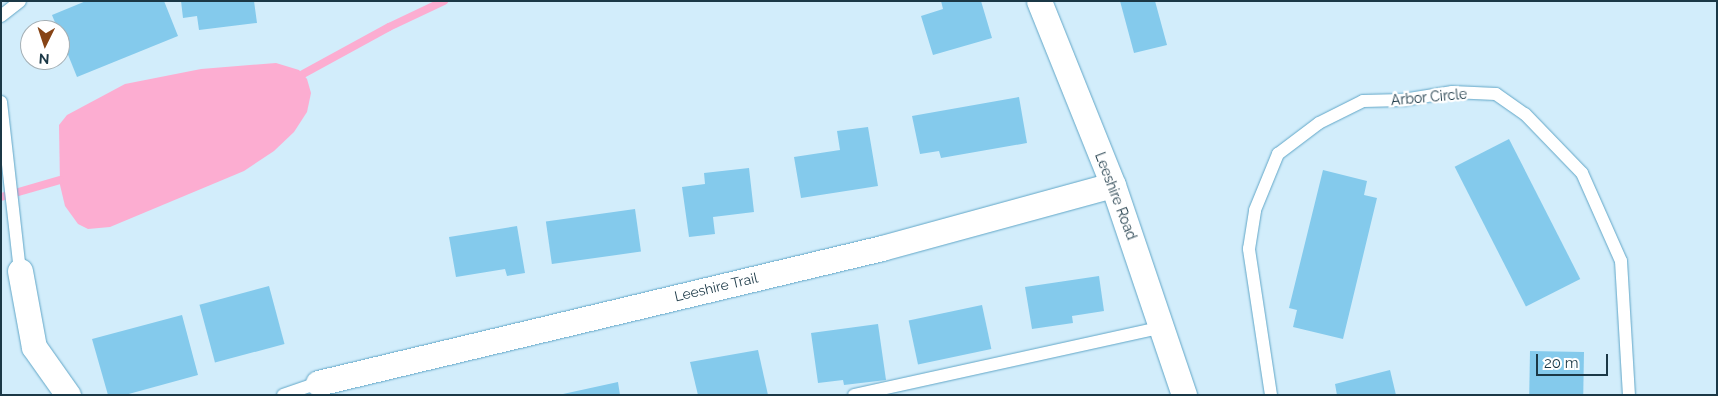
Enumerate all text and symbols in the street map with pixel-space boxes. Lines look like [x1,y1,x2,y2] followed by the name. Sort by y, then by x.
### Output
[20,20,70,70] north arrow
[38,51,50,67] text: N
[1390,85,1468,109] street label: Arbor Circle
[1092,150,1140,242] street label: Leeshire Road
[672,269,760,305] street label: Leeshire Trail
[1538,344,1610,376] scale bar
[1544,354,1579,372] text: 20 m

